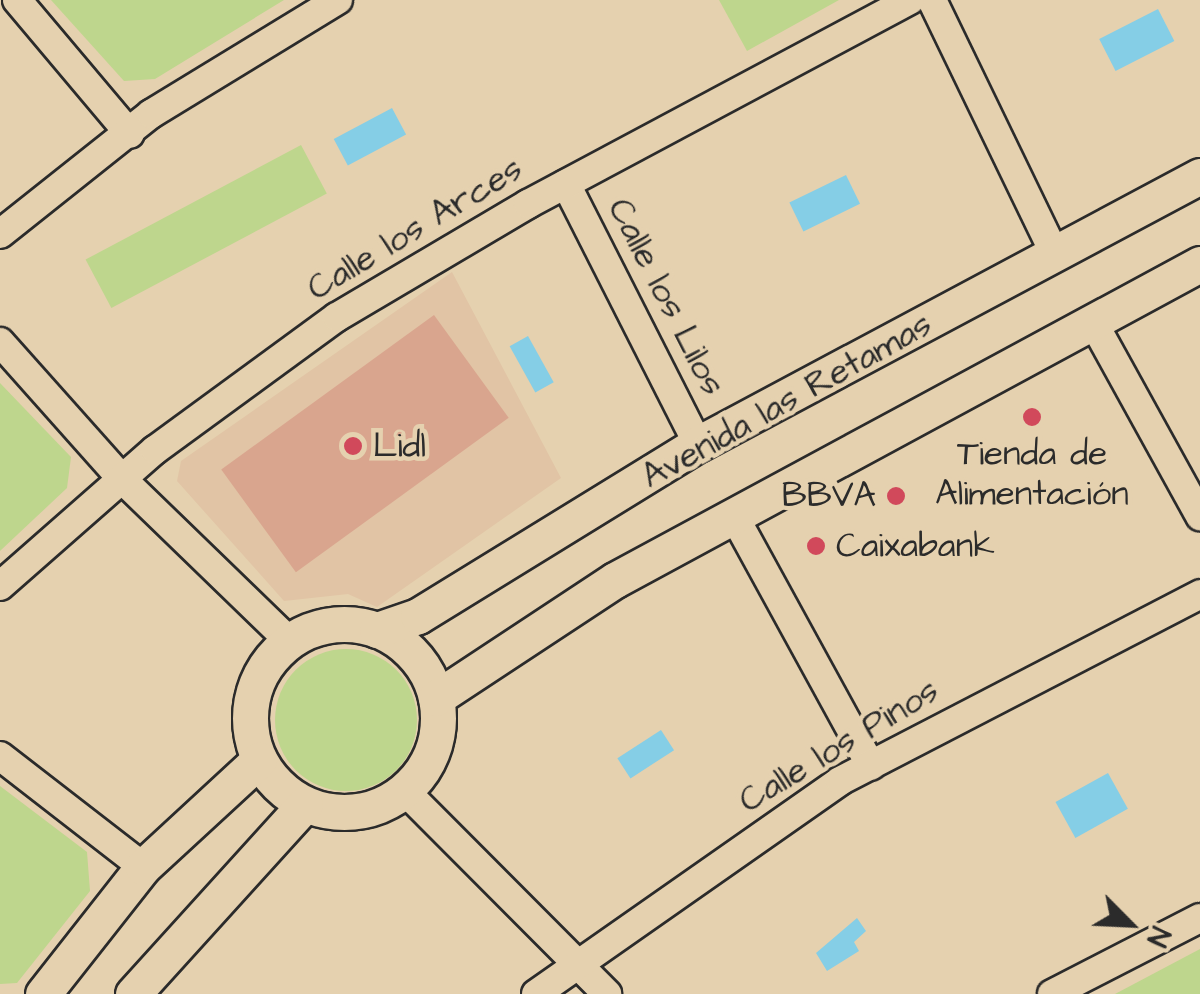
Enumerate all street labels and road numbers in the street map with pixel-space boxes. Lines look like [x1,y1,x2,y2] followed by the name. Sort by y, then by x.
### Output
[300,148,530,310] street label: Calle los Arces
[598,191,734,403] street label: Calle los Lilos
[635,304,939,498] street label: Avenida las Retamas
[731,670,947,822] street label: Calle los Pinos

